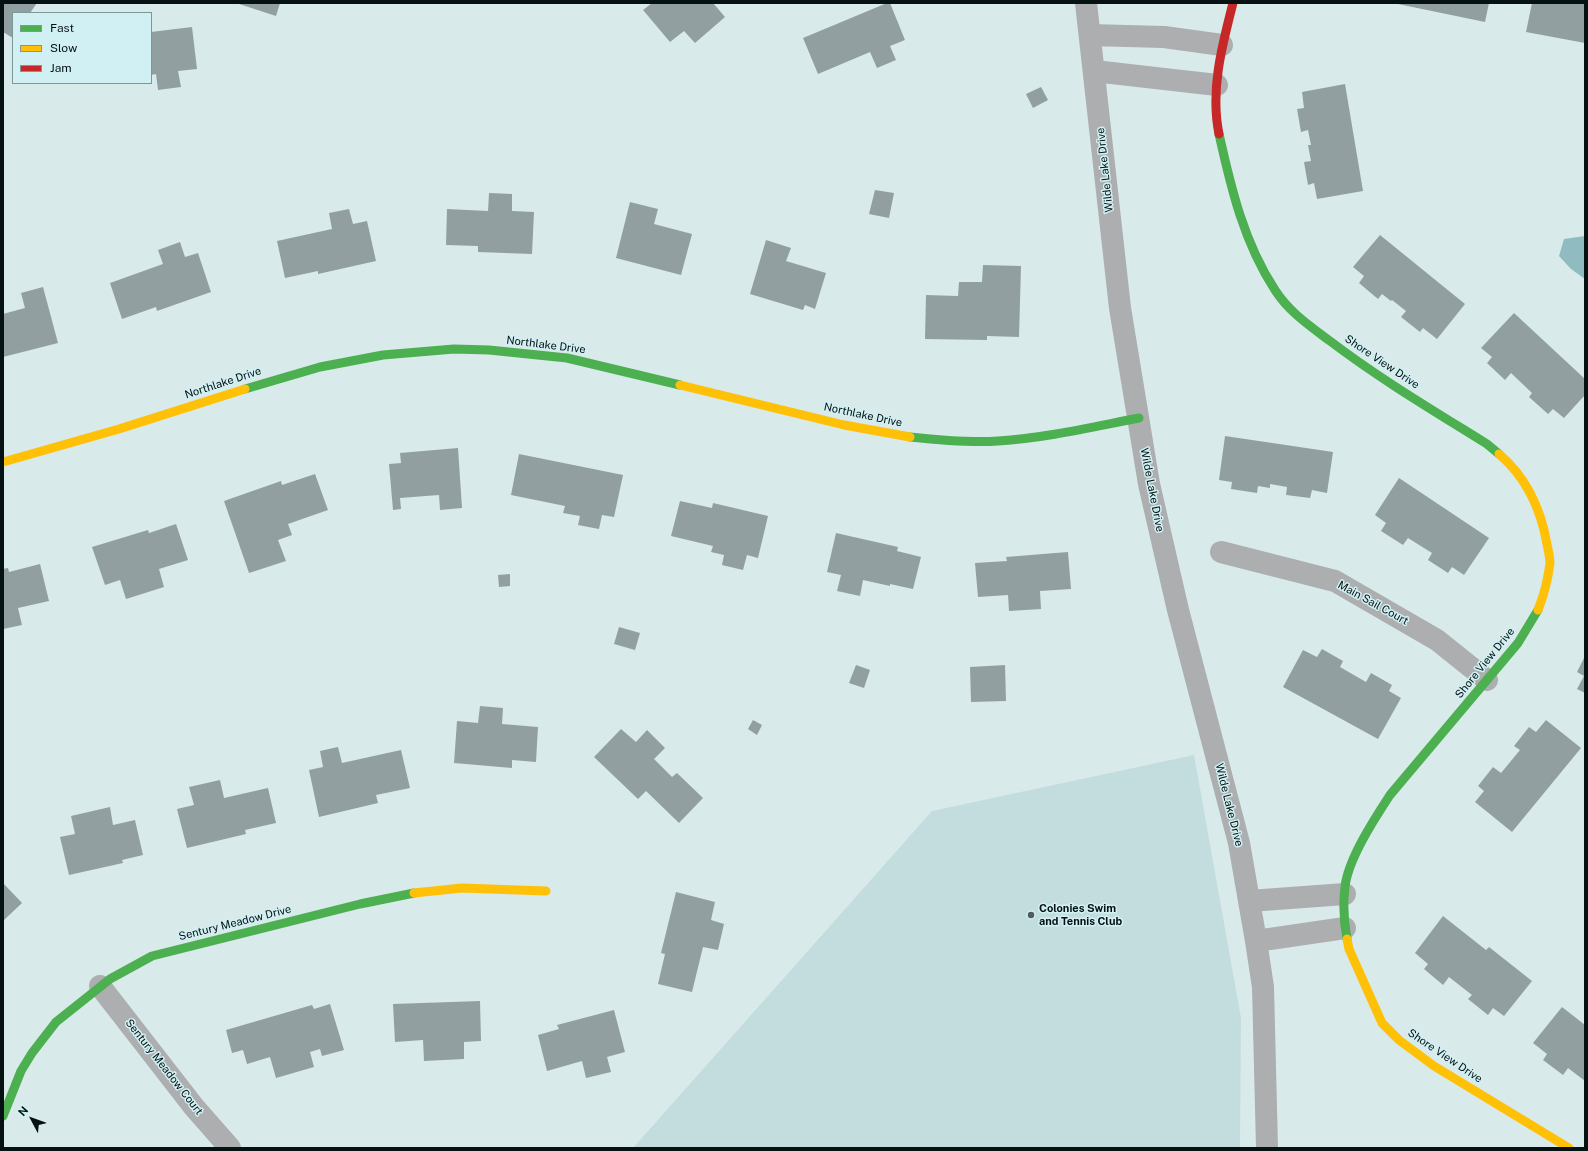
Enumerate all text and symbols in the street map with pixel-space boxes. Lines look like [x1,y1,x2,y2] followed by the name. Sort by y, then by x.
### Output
[12,12,152,84] legend
[50,21,74,35] text: Fast
[50,41,77,55] text: Slow
[50,61,72,75] text: Jam
[1094,127,1116,213] street label: Wilde Lake Drive
[1342,332,1422,392] street label: Shore View Drive
[506,334,586,356] street label: Northlake Drive
[183,364,263,402] street label: Northlake Drive
[823,400,903,430] street label: Northlake Drive
[1137,447,1167,533] street label: Wilde Lake Drive
[1335,578,1411,628] street label: Main Sail Court
[1453,625,1517,701] street label: Shore View Drive
[1212,762,1246,848] street label: Wilde Lake Drive
[1039,902,1122,928] place label: Colonies Swim and Tennis Club
[177,903,293,943] street label: Sentury Meadow Drive
[1026,910,1036,920] marker: Colonies Swim and Tennis Club
[123,1016,205,1118] street label: Sentury Meadow Court
[1405,1026,1485,1086] street label: Shore View Drive
[12,1099,52,1139] north arrow
[16,1104,30,1118] text: N

